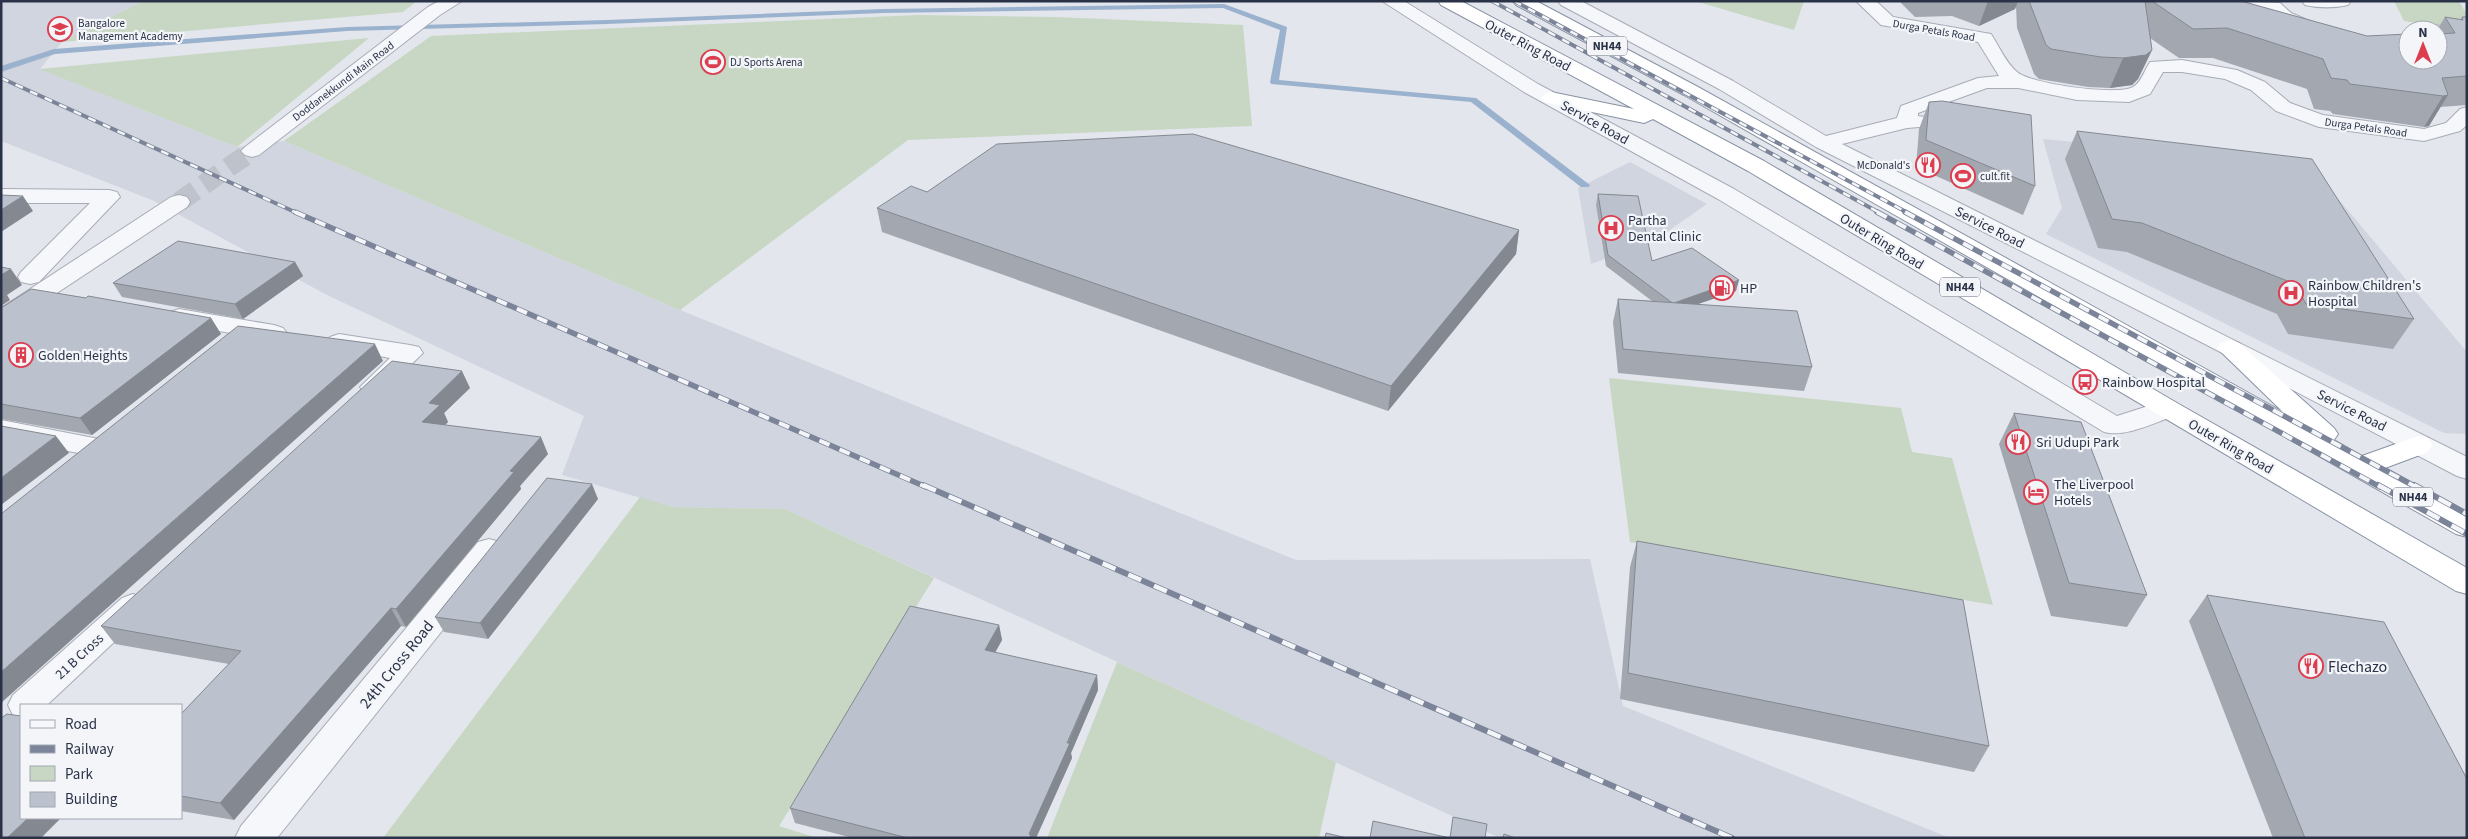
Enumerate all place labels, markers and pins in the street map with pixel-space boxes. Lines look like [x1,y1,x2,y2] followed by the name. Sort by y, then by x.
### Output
[47,16,73,42] school or university icon: Bangalore Management Academy
[78,16,183,44] place label: Bangalore Management Academy
[700,49,726,75] sports icon: DJ Sports Arena
[730,55,803,70] place label: DJ Sports Arena
[1915,152,1941,178] restaurant icon: McDonald's
[1857,158,1910,173] place label: McDonald's
[1950,163,1976,189] sports icon: cult.fit
[1980,169,2010,184] place label: cult.fit
[1628,211,1702,247] place label: Partha Dental Clinic
[1598,215,1624,241] hospital icon: Partha Dental Clinic
[1709,275,1735,301] fuel station icon: HP
[2308,276,2421,312] place label: Rainbow Children's Hospital
[1740,279,1757,299] place label: HP
[2278,280,2304,306] hospital icon: Rainbow Children's Hospital
[8,342,34,368] building icon: Golden Heights
[38,346,128,366] place label: Golden Heights
[2072,369,2098,395] bus stop icon: Rainbow Hospital
[2102,373,2205,393] place label: Rainbow Hospital
[2005,429,2031,455] restaurant icon: Sri Udupi Park
[2036,433,2119,453] place label: Sri Udupi Park
[2054,475,2134,511] place label: The Liverpool Hotels
[2023,479,2049,505] hotel icon: The Liverpool Hotels
[2298,653,2324,679] restaurant icon: Flechazo
[2328,656,2387,678] place label: Flechazo

